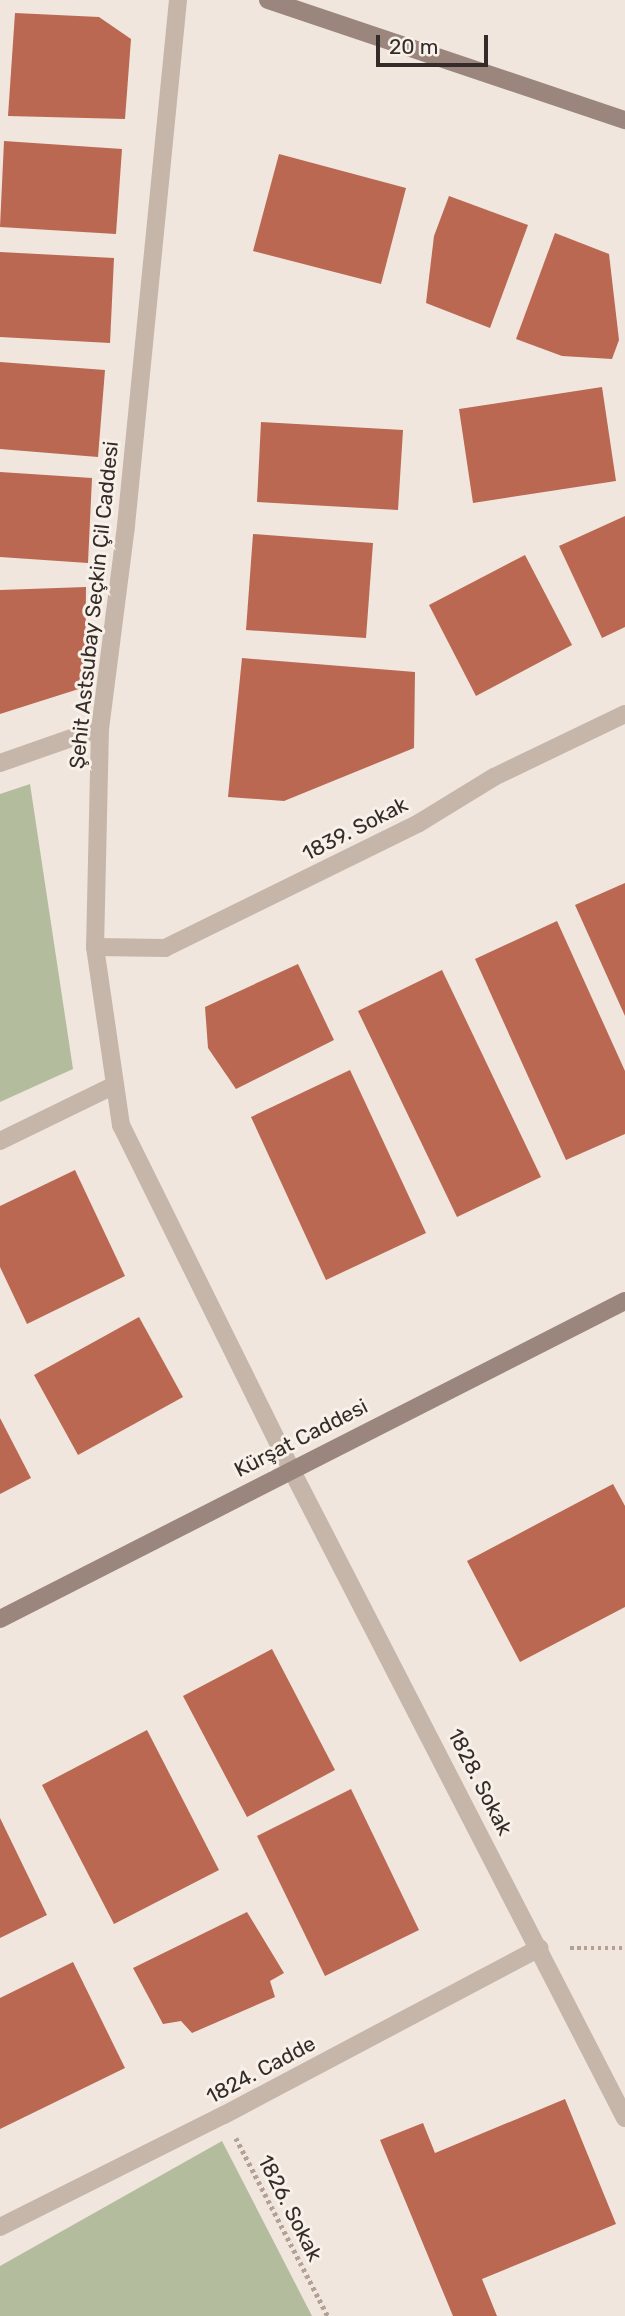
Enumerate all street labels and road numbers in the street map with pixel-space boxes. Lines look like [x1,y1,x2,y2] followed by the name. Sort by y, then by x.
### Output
[64,439,124,771] street label: Şehit Astsubay Seçkin Çil Caddesi
[298,792,412,866] street label: 1839. Sokak
[230,1394,372,1482] street label: Kürşat Caddesi
[442,1724,518,1840] street label: 1828. Sokak
[202,2031,320,2109] street label: 1824. Cadde
[252,2151,328,2265] street label: 1826. Sokak

